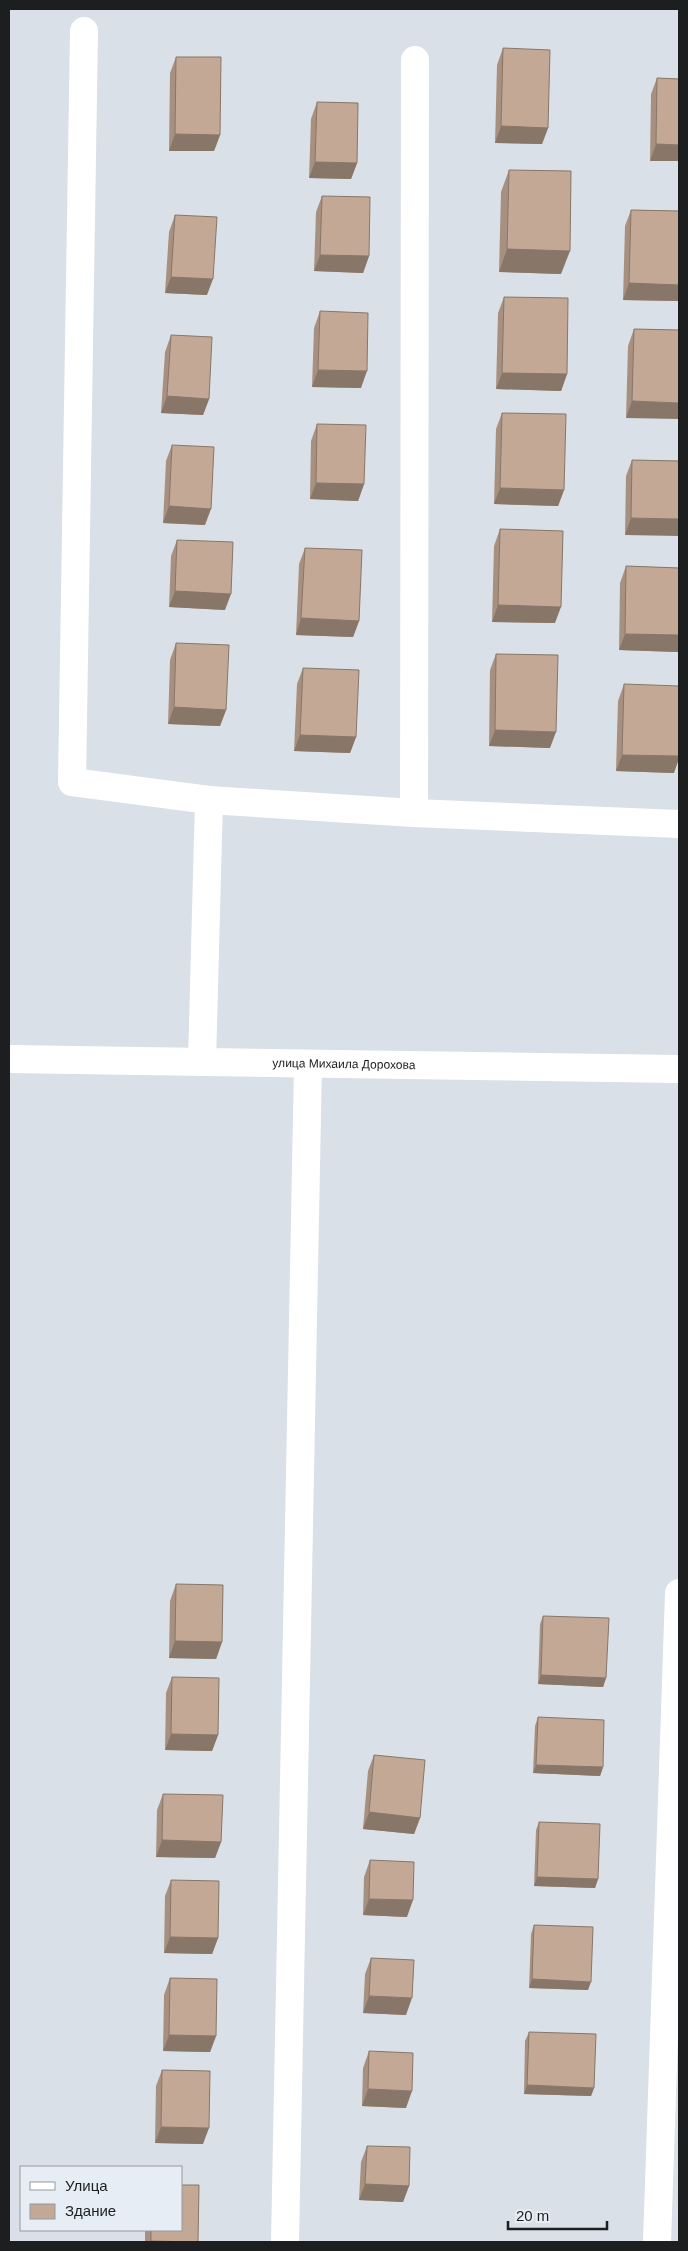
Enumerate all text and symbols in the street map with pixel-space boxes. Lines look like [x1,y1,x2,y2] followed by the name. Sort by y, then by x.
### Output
[272,1056,416,1072] street label: улица Михаила Дорохова
[20,2166,182,2231] legend
[65,2177,108,2194] text: Улица
[508,2198,607,2230] scale bar
[65,2202,116,2219] text: Здание
[516,2207,549,2224] text: 20 m

